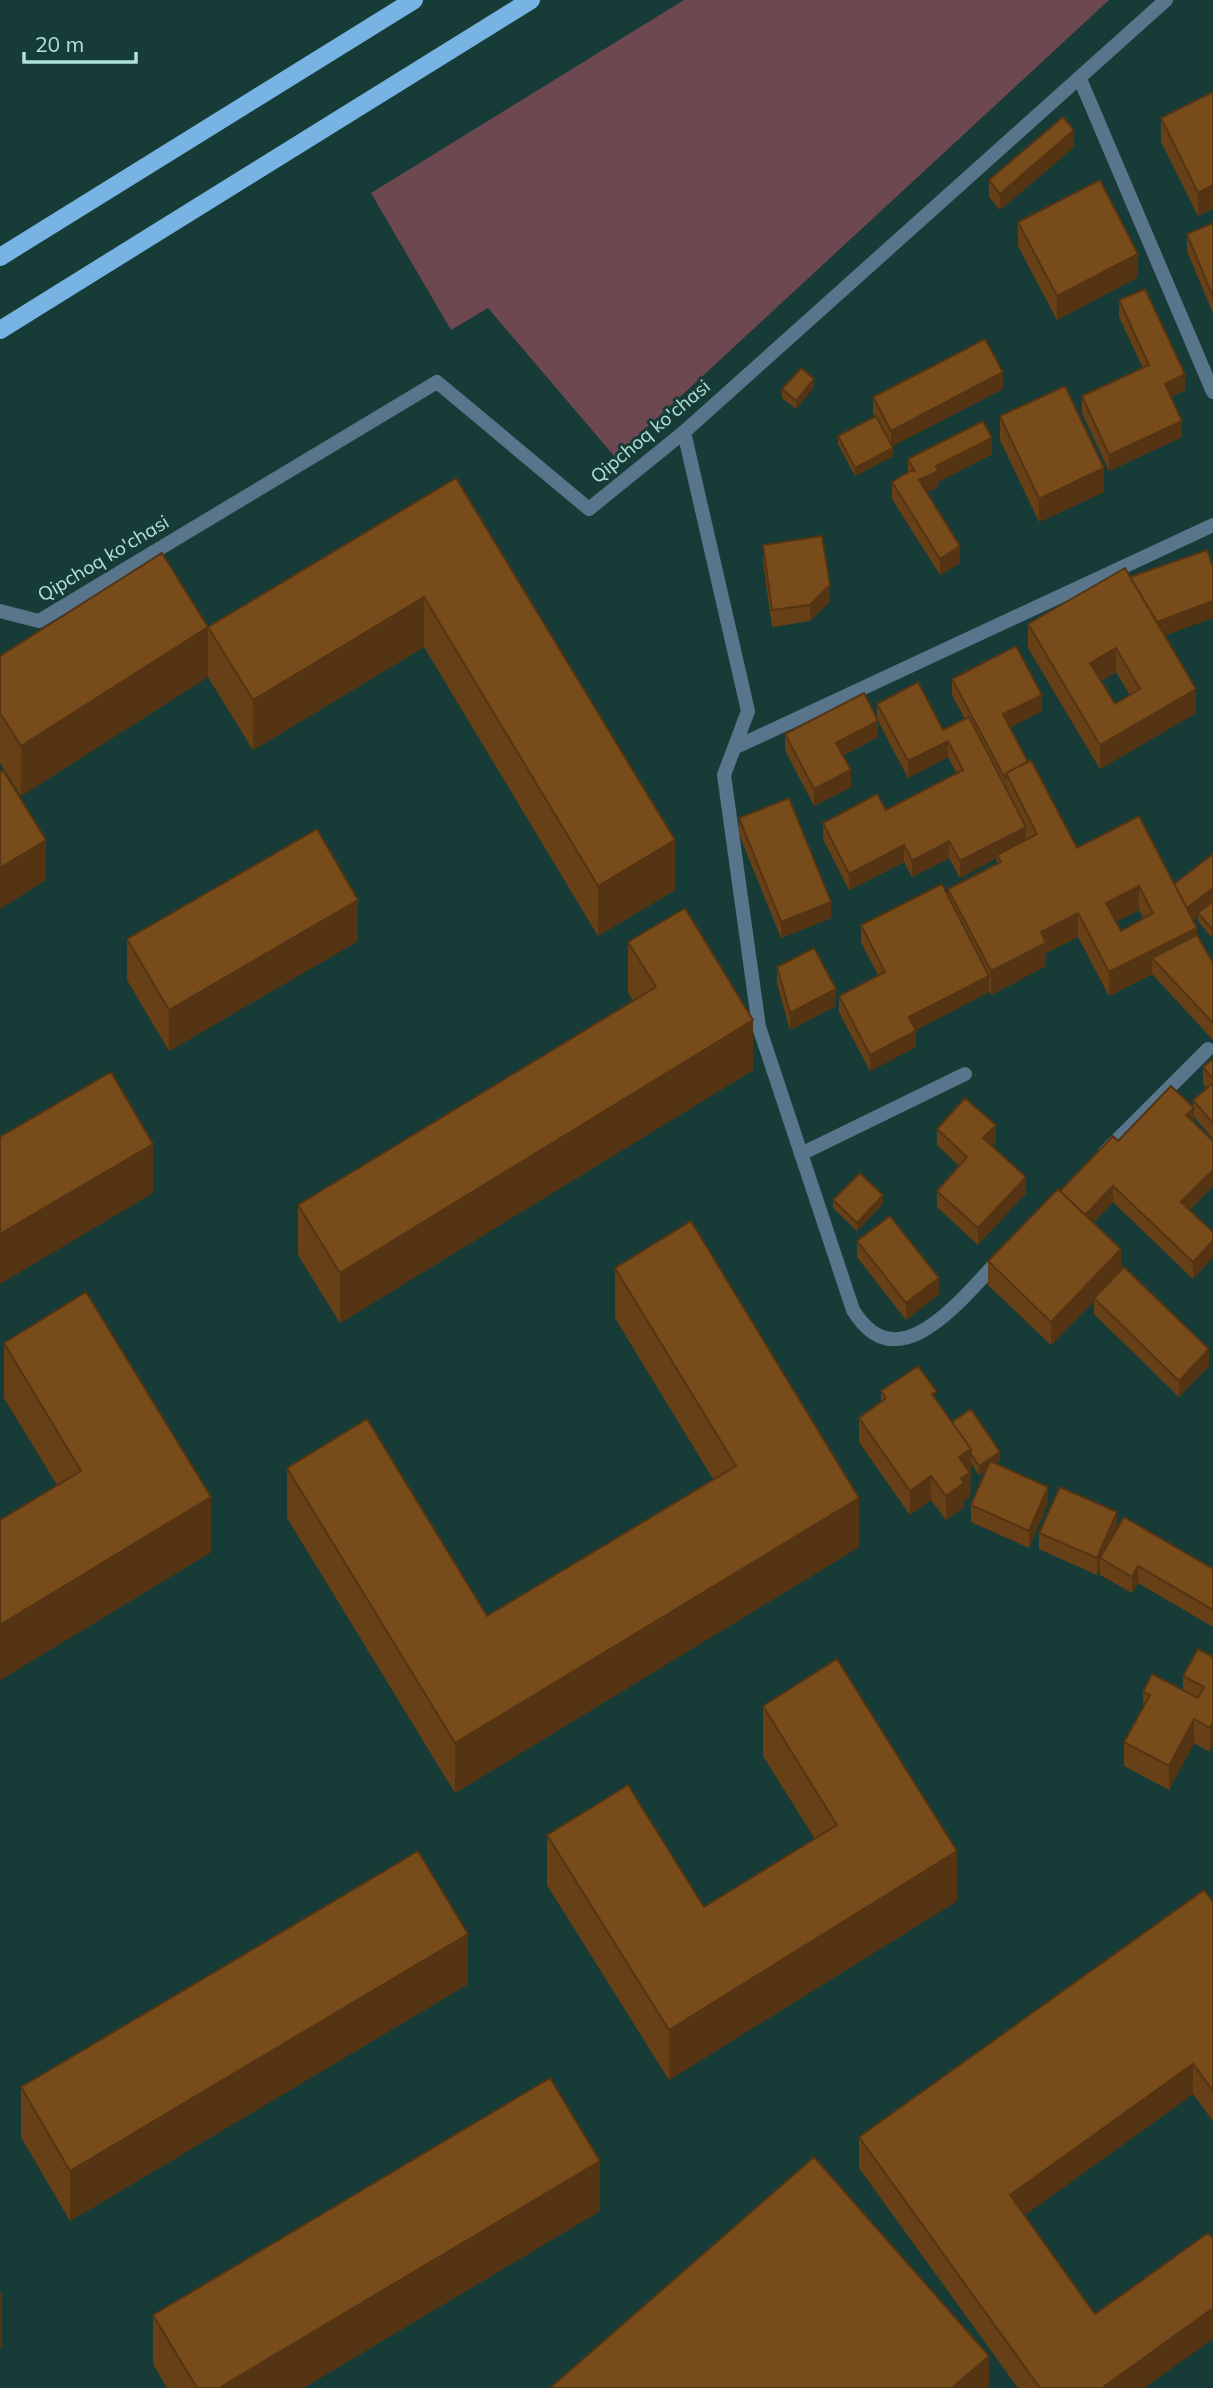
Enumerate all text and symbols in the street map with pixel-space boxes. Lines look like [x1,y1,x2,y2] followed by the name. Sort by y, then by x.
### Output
[24,21,136,65] scale bar
[35,31,84,57] text: 20 m
[585,374,715,488] street label: Qipchoq ko'chasi
[33,509,173,607] street label: Qipchoq ko'chasi

